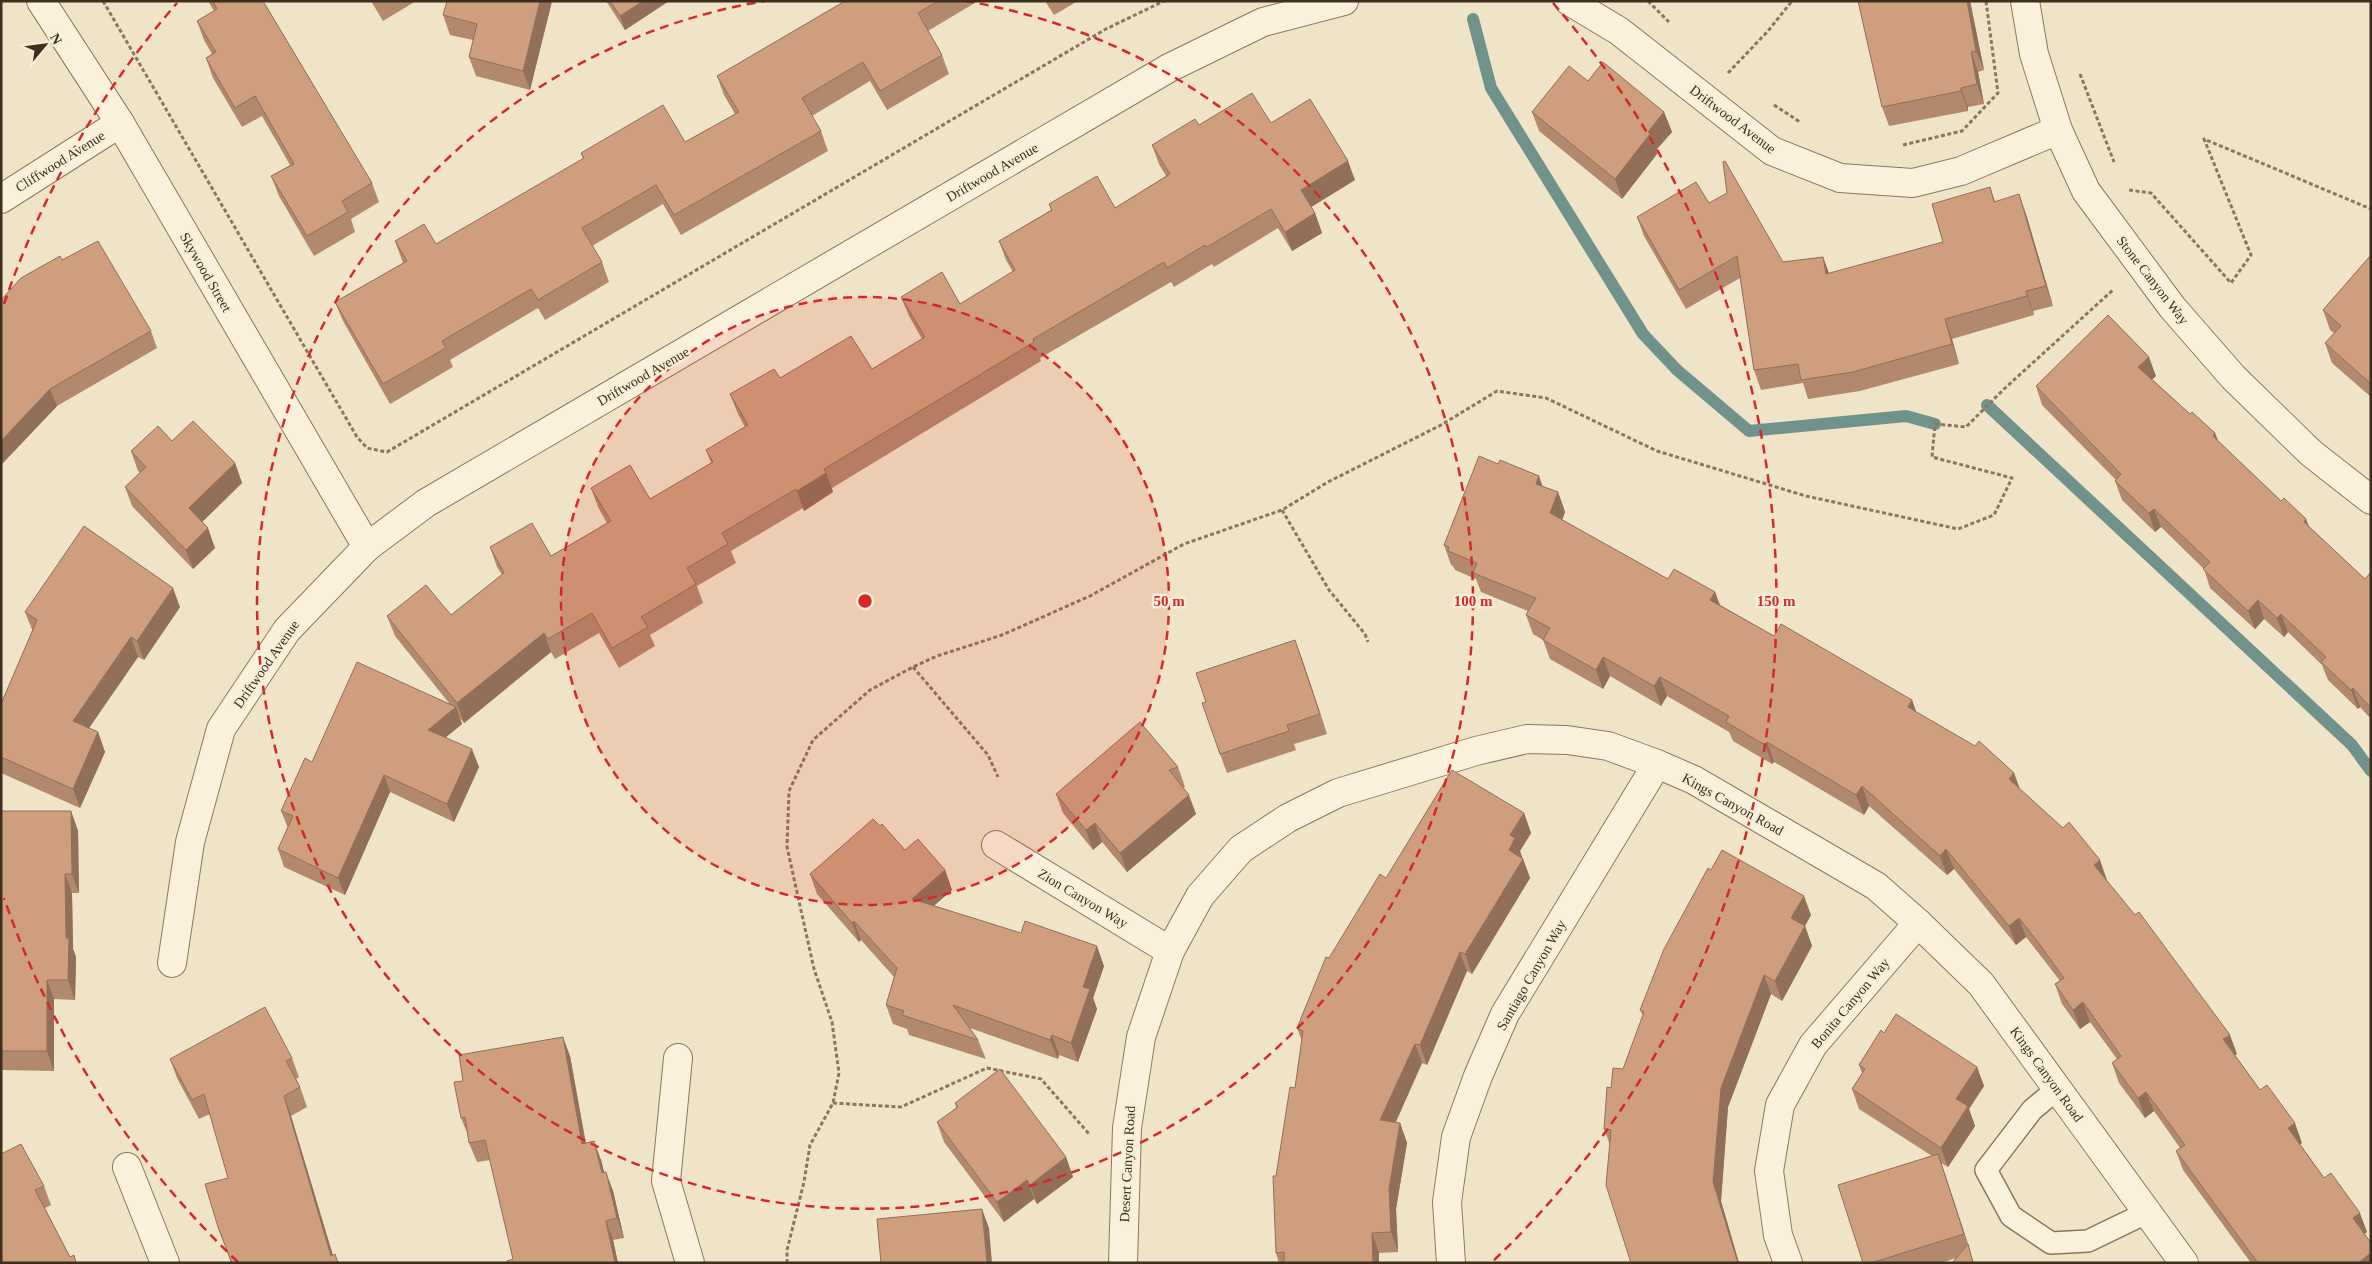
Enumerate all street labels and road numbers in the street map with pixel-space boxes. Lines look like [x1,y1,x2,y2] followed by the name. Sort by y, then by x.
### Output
[1687,82,1779,157] street label: Driftwood Avenue
[13,128,108,195] street label: Cliffwood Avenue
[944,140,1041,205] street label: Driftwood Avenue
[177,230,234,315] street label: Skywood Street
[2114,233,2192,327] street label: Stone Canyon Way
[595,344,692,409] street label: Driftwood Avenue
[231,618,302,711] street label: Driftwood Avenue
[1679,770,1786,839] street label: Kings Canyon Road
[1035,866,1130,931] street label: Zion Canyon Way
[1494,918,1569,1033] street label: Santiago Canyon Way
[1808,955,1892,1051] street label: Bonita Canyon Way
[2007,1024,2086,1125] street label: Kings Canyon Road
[1117,1105,1138,1223] street label: Desert Canyon Road

